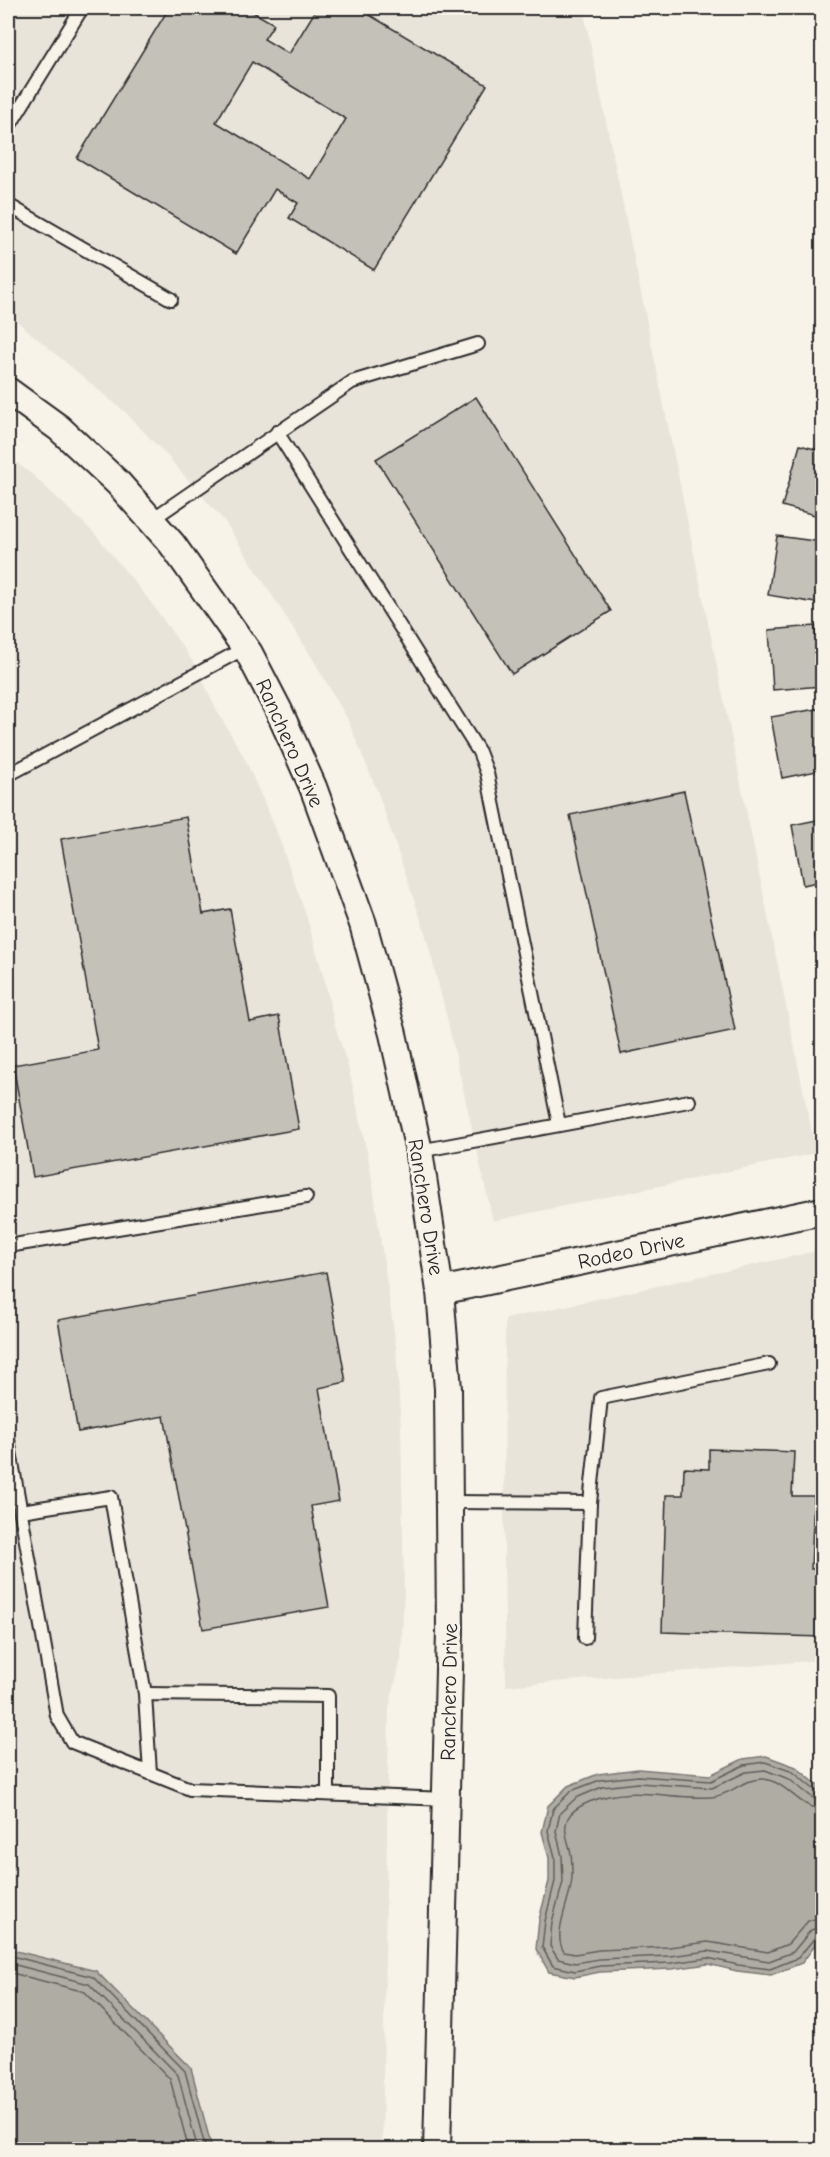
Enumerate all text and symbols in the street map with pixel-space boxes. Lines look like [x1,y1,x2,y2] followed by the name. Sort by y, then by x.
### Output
[251,675,329,811] street label: Ranchero Drive
[403,1137,449,1277] street label: Ranchero Drive
[576,1228,686,1274] street label: Rodeo Drive
[436,1623,462,1761] street label: Ranchero Drive

